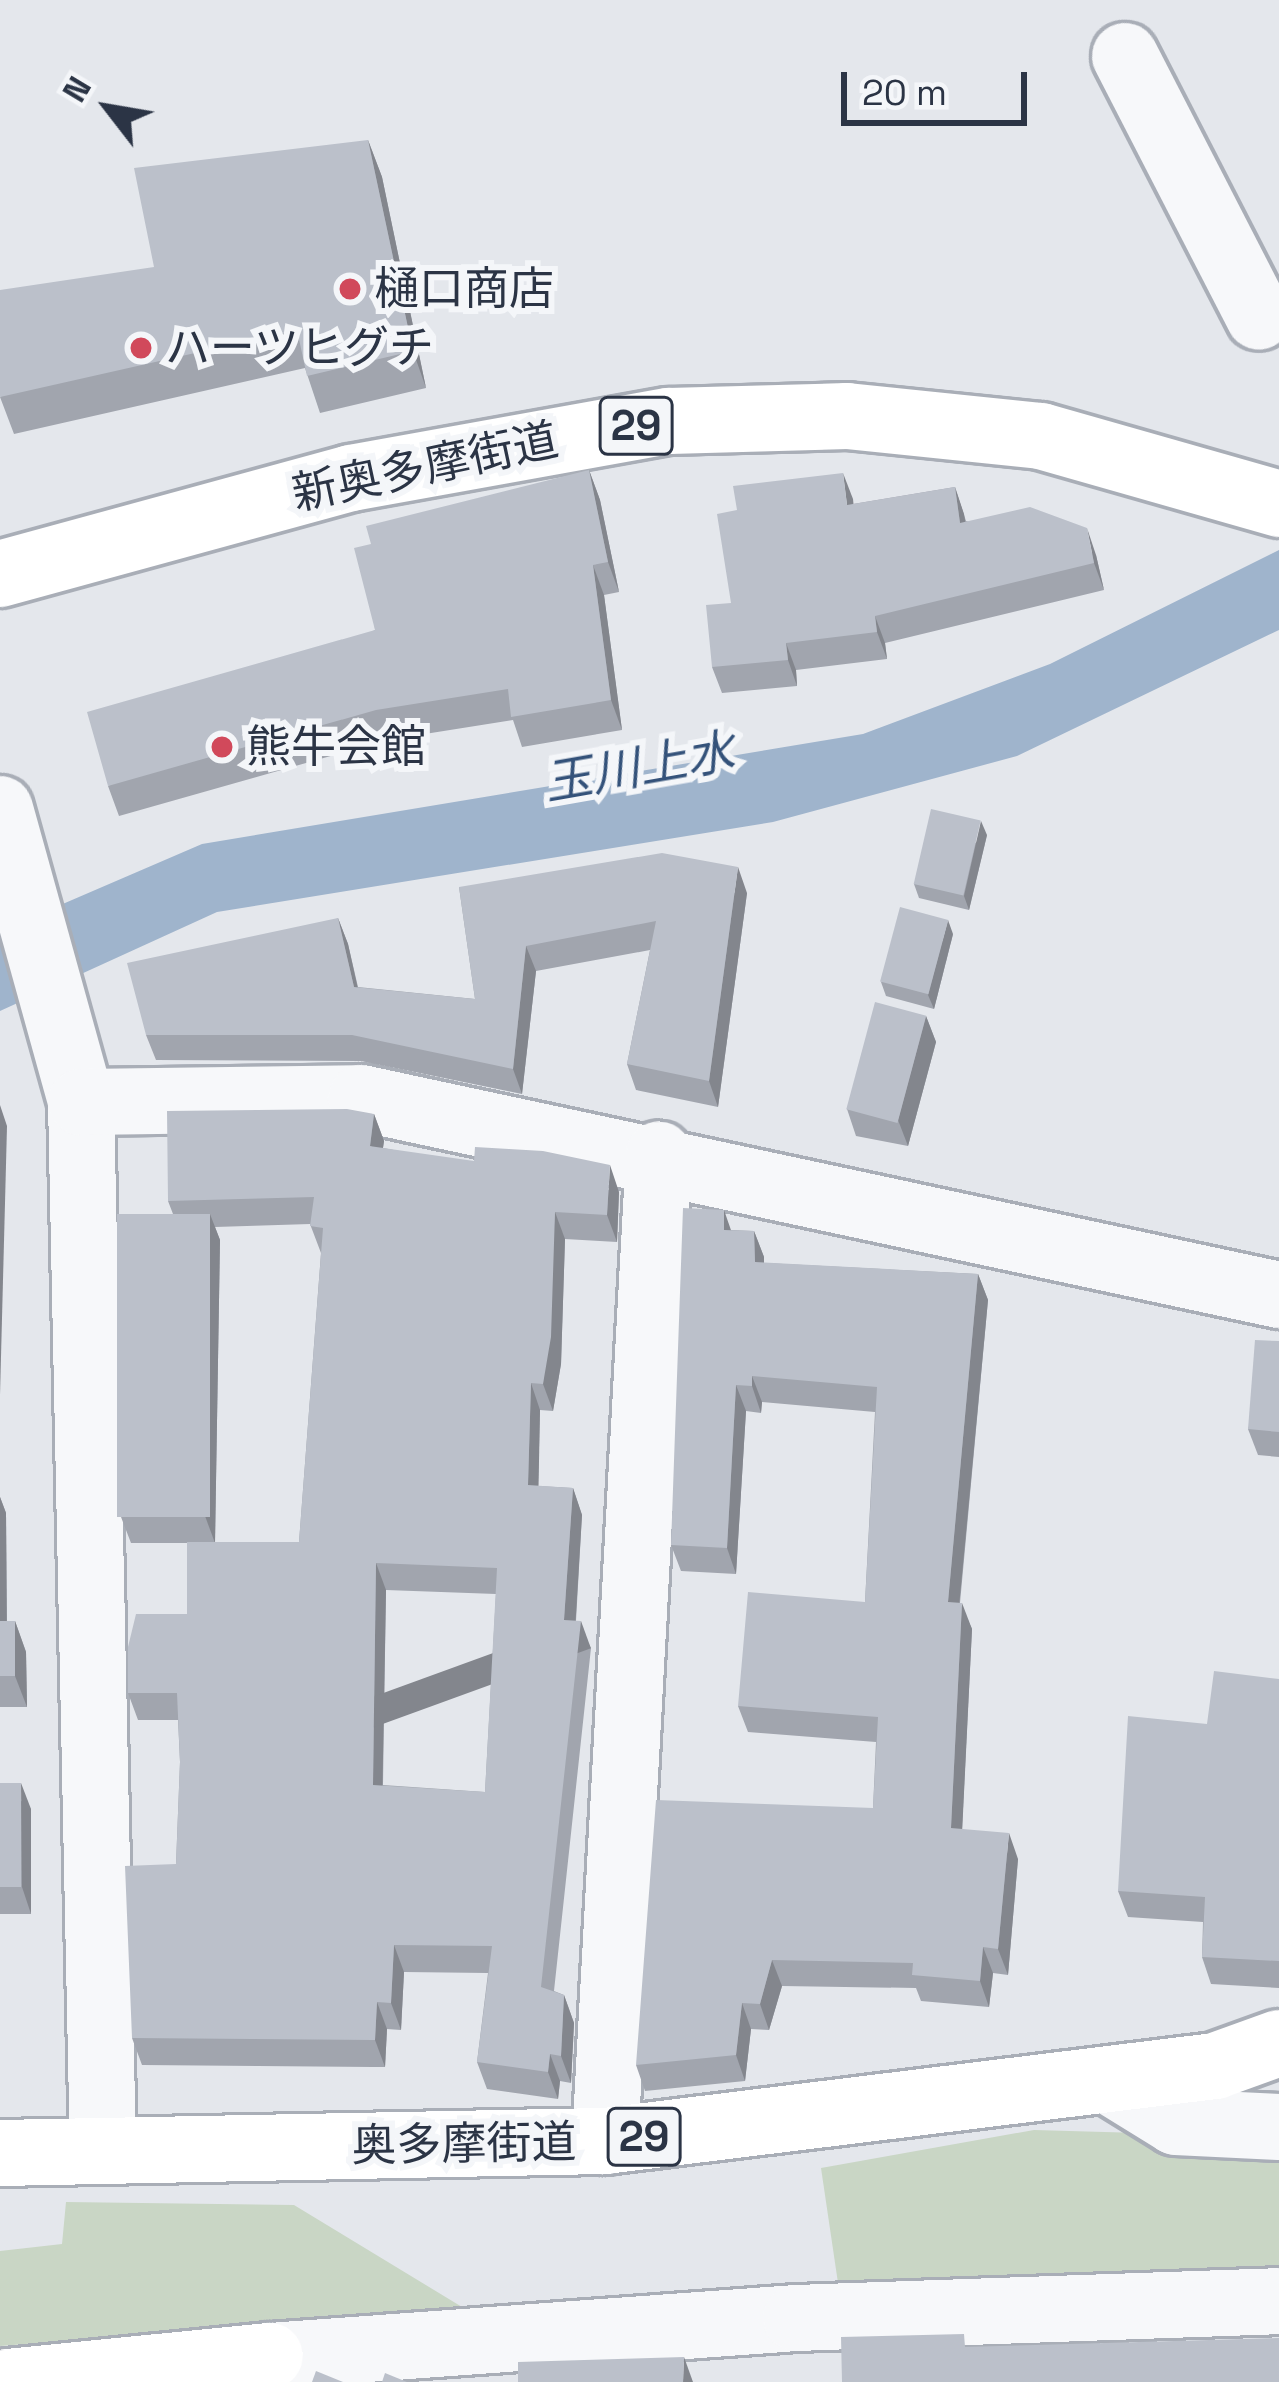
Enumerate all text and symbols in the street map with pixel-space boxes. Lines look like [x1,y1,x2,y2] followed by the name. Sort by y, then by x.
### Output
[48,48,168,168] north arrow
[847,48,1033,122] scale bar
[53,69,101,110] text: N
[862,70,947,116] text: 20 m
[374,262,554,316] place label: 樋口商店
[337,276,363,302] marker: 樋口商店
[165,321,435,375] place label: ハーツヒグチ
[128,335,154,361] marker: ハーツヒグチ
[597,390,675,462] road number: 29
[287,413,563,521] street label: 新奥多摩街道
[246,720,426,774] place label: 熊牛会館
[539,722,739,812] water label: 玉川上水
[209,734,235,760] marker: 熊牛会館
[605,2101,683,2173] road number: 29
[351,2115,577,2173] street label: 奥多摩街道

